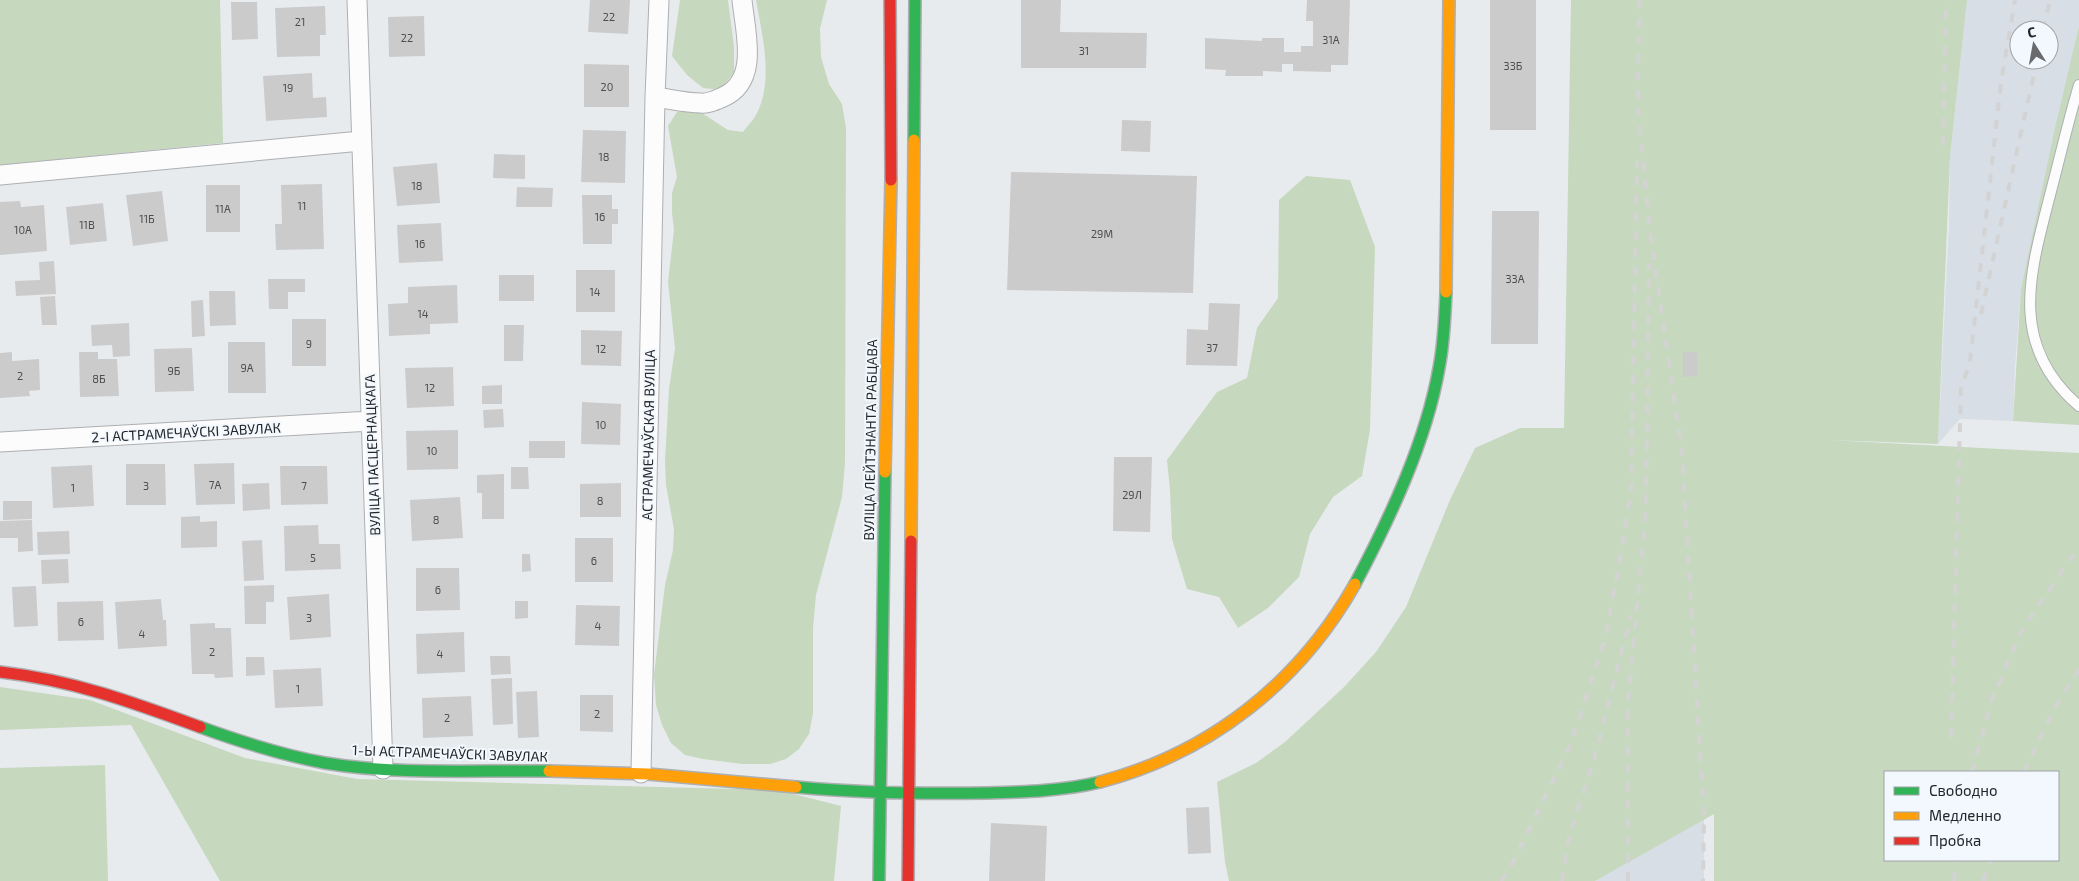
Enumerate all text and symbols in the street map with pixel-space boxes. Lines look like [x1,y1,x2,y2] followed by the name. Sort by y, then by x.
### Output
[603,10,615,23] house number: 22
[295,15,305,28] house number: 21
[2009,20,2059,70] north arrow
[2026,23,2037,41] text: С
[401,31,413,44] house number: 22
[1322,33,1340,46] house number: 31А
[1079,44,1089,57] house number: 31
[1504,59,1523,72] house number: 33Б
[601,80,613,93] house number: 20
[283,81,293,94] house number: 19
[598,150,610,163] house number: 18
[411,179,423,192] house number: 18
[298,199,306,212] house number: 11
[215,202,231,215] house number: 11А
[595,210,605,223] house number: 16
[139,212,155,225] house number: 11Б
[79,218,95,231] house number: 11В
[14,223,32,236] house number: 10А
[1091,227,1113,240] house number: 29М
[415,237,425,250] house number: 16
[1505,272,1525,285] house number: 33А
[589,285,601,298] house number: 14
[417,307,429,320] house number: 14
[306,337,312,350] house number: 9
[860,339,880,541] street label: ВУЛІЦА ЛЕЙТЭНАНТА РАБЦАВА
[1206,341,1218,354] house number: 37
[596,342,606,355] house number: 12
[638,349,658,521] street label: АСТРАМЕЧАЎСКАЯ ВУЛІЦА
[240,361,254,374] house number: 9А
[168,364,181,377] house number: 9Б
[17,369,23,382] house number: 2
[92,372,106,385] house number: 8Б
[361,374,383,536] street label: ВУЛІЦА ПАСЦЕРНАЦКАГА
[425,381,435,394] house number: 12
[595,418,607,431] house number: 10
[91,419,281,445] street label: 2-І АСТРАМЕЧАЎСКІ ЗАВУЛАК
[426,444,438,457] house number: 10
[209,478,221,491] house number: 7А
[143,479,149,492] house number: 3
[301,479,307,492] house number: 7
[71,481,75,494] house number: 1
[1122,488,1142,501] house number: 29Л
[597,494,603,507] house number: 8
[433,513,439,526] house number: 8
[310,551,316,564] house number: 5
[591,554,597,567] house number: 6
[435,583,441,596] house number: 6
[306,611,312,624] house number: 3
[78,615,84,628] house number: 6
[595,619,602,632] house number: 4
[139,627,146,640] house number: 4
[209,645,215,658] house number: 2
[437,647,444,660] house number: 4
[296,682,300,695] house number: 1
[594,707,600,720] house number: 2
[444,711,450,724] house number: 2
[352,741,548,765] street label: 1-Ы АСТРАМЕЧАЎСКІ ЗАВУЛАК
[1884,771,2059,861] legend
[1929,781,1998,799] text: Свободно
[1929,806,2002,824] text: Медленно
[1929,831,1981,849] text: Пробка

